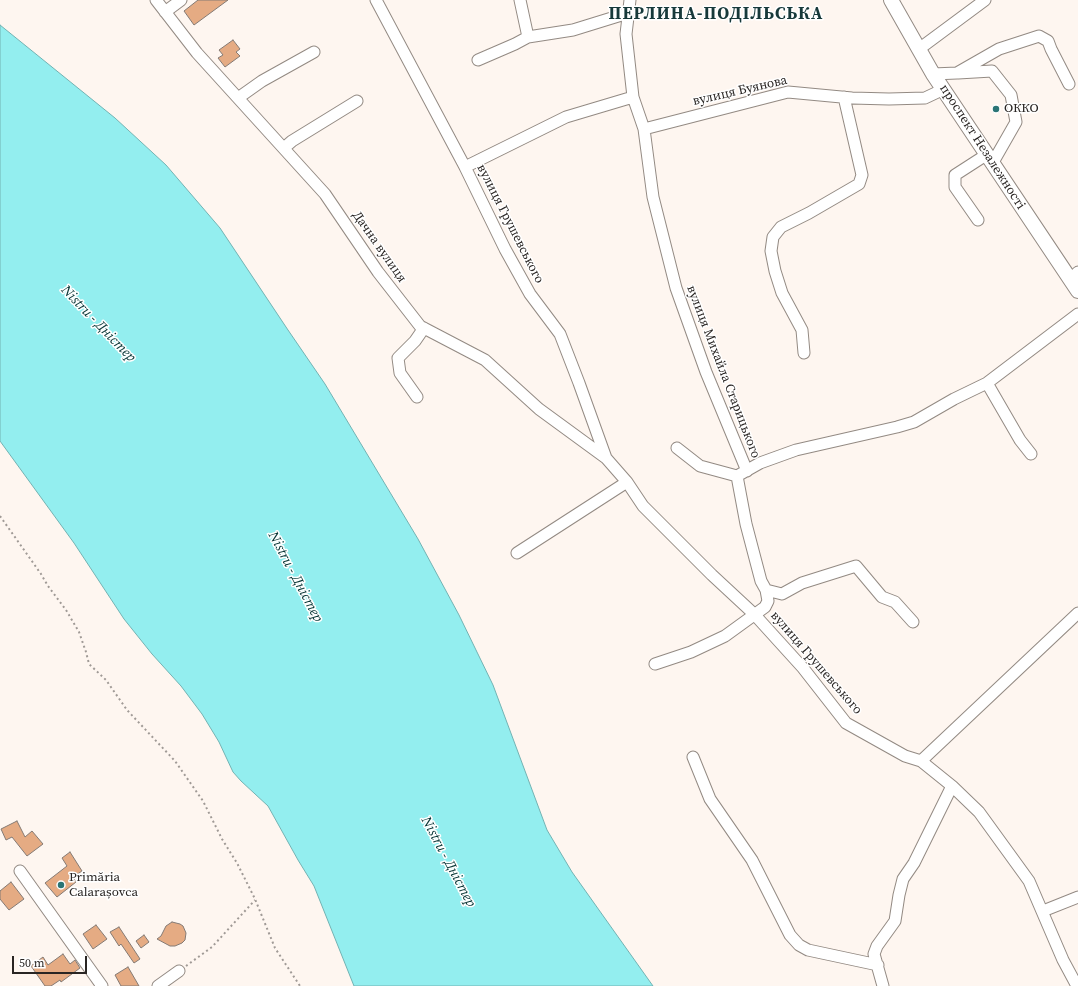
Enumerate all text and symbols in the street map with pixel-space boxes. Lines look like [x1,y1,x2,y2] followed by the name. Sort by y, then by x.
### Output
[609,5,823,25] district label: ПЕРЛИНА-ПОДІЛЬСЬКА
[691,73,789,109] street label: вулиця Буянова
[936,82,1028,212] street label: проспект Незалежності
[1004,101,1039,117] place label: ОККО
[991,104,1001,114] marker: ОККО
[473,162,547,286] street label: вулиця Грушевського
[349,208,409,286] street label: Дачна вулиця
[57,282,139,366] water label: Nistru - Дністер
[683,283,763,461] street label: вулиця Михайла Старицького
[264,529,326,625] water label: Nistru - Дністер
[767,608,865,718] street label: вулиця Грушевського
[417,814,479,910] water label: Nistru - Дністер
[69,870,138,901] place label: Primăria Calarașovca
[56,880,66,890] marker: Primăria Calarașovca
[14,948,89,974] scale bar
[19,955,45,971] text: 50 m

